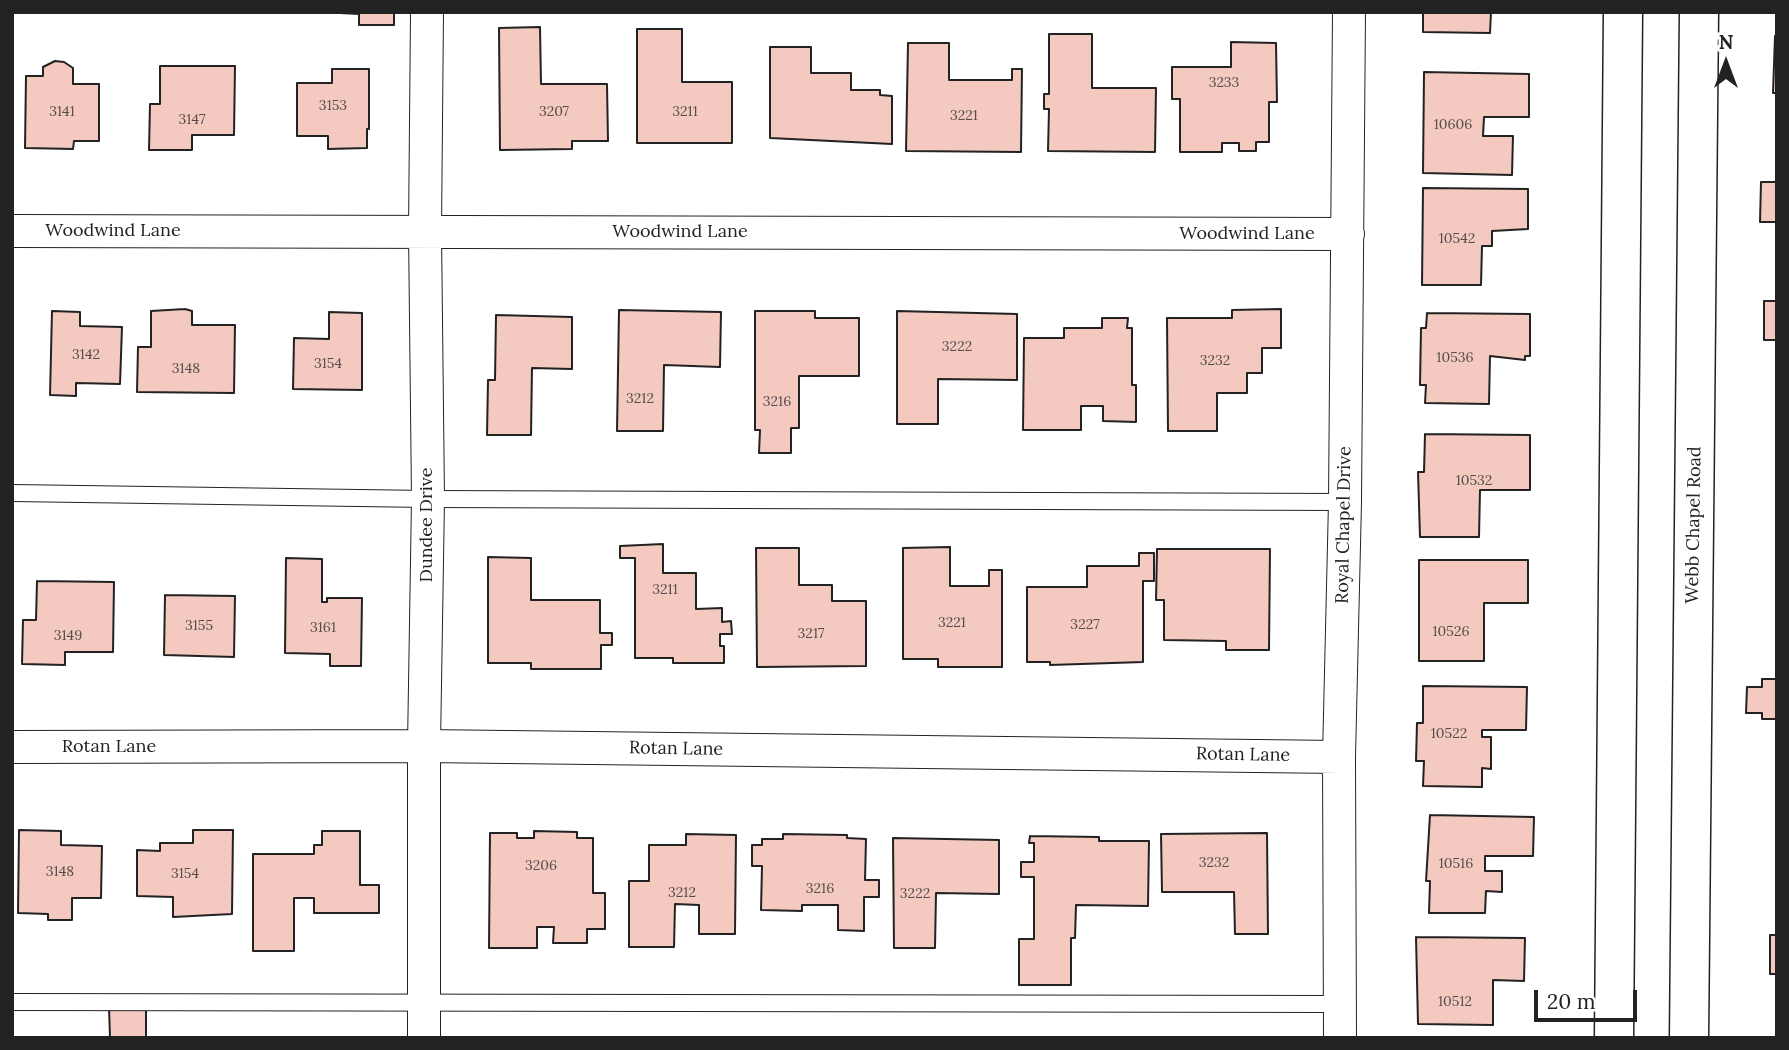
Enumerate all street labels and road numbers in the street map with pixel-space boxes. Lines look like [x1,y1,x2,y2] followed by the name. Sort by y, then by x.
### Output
[45,220,181,242] street label: Woodwind Lane
[612,221,748,243] street label: Woodwind Lane
[1179,223,1315,245] street label: Woodwind Lane
[1332,446,1356,604] street label: Royal Chapel Drive
[1682,446,1706,604] street label: Webb Chapel Road
[416,467,438,583] street label: Dundee Drive
[62,736,156,758] street label: Rotan Lane
[629,737,723,761] street label: Rotan Lane
[1196,743,1290,767] street label: Rotan Lane

